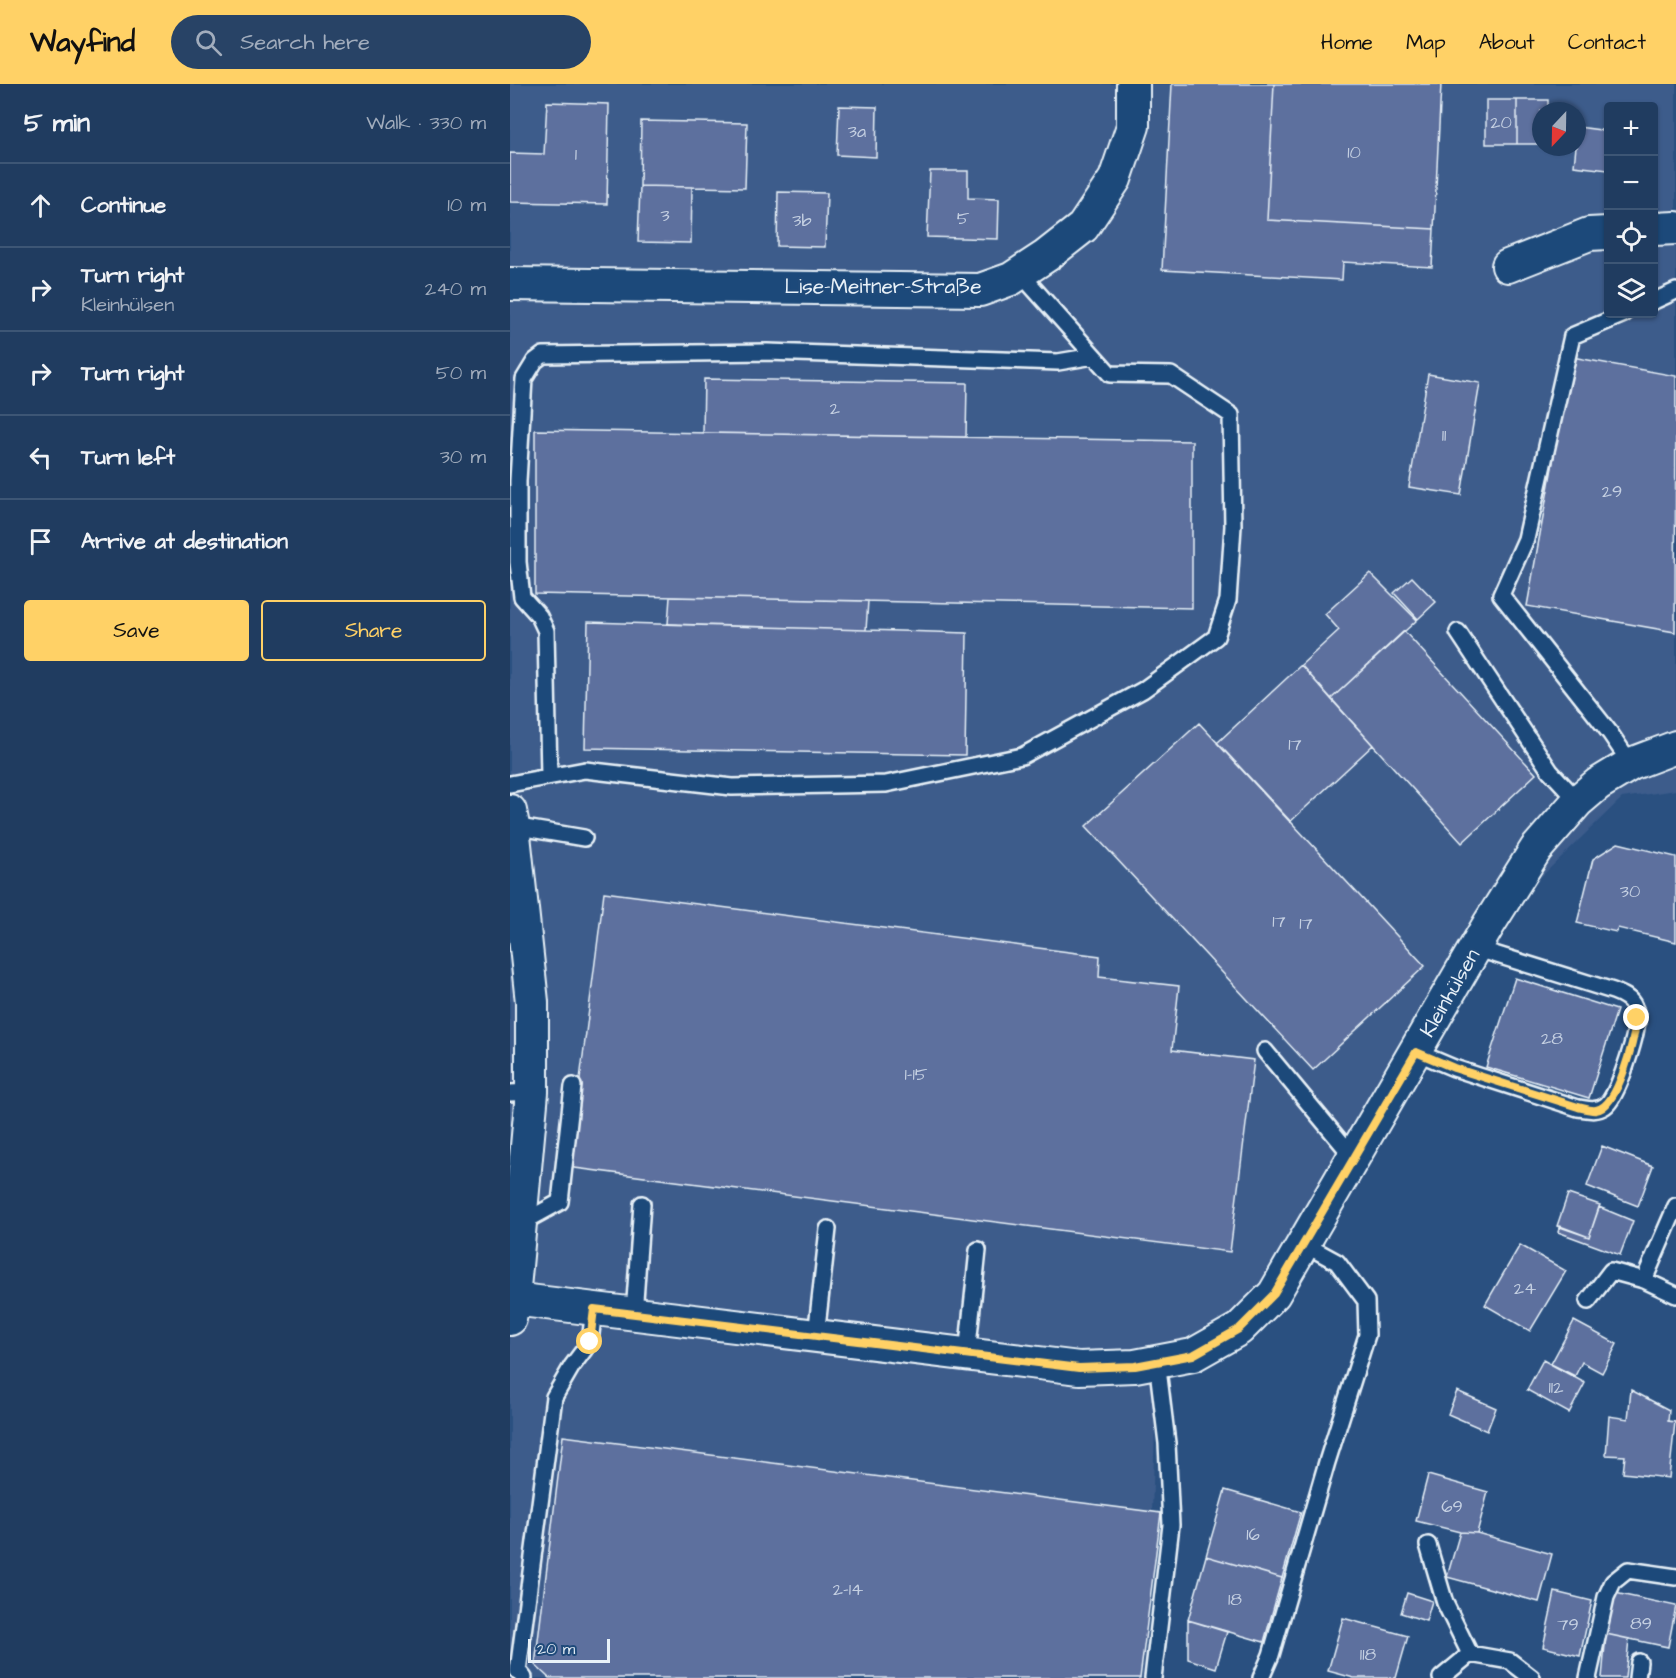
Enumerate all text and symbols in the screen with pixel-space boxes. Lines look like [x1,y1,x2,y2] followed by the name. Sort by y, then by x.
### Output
[171,15,591,69] search box
[30,23,135,62] text: Wayfind
[192,26,225,59] icon: search
[240,27,370,58] text: Search here
[1321,28,1373,57] text: Home
[1406,28,1446,57] text: Map
[1479,28,1535,57] text: About
[1568,28,1646,57] text: Contact
[1532,102,1586,156] north arrow
[1604,102,1658,318] map controls
[1604,102,1658,156] button: +
[24,105,90,141] text: 5 min
[366,109,486,137] text: Walk · 330 m
[1490,110,1512,135] house number: 20
[848,119,866,144] house number: 3a
[1347,140,1361,165] house number: 10
[575,142,577,167] house number: 1
[1604,156,1658,210] button: −
[24,189,57,222] icon: ahead
[81,190,166,221] text: Continue
[447,191,486,219] text: 10 m
[660,203,670,228] house number: 3
[957,206,970,231] house number: 5
[792,208,812,233] house number: 3b
[1604,210,1658,264] button: locate
[81,260,184,291] text: Turn right
[1604,264,1658,318] button: layers
[784,272,982,301] street label: Lise-Meitner-Straße
[24,273,57,306] icon: right
[425,275,486,303] text: 240 m
[81,291,174,319] text: Kleinhülsen
[24,357,57,390] icon: right
[81,358,184,389] text: Turn right
[436,359,486,387] text: 50 m
[830,396,841,421] house number: 2
[1442,423,1446,448] house number: 11
[24,441,57,474] icon: left
[81,442,175,473] text: Turn left
[440,443,486,471] text: 30 m
[1602,479,1622,504] house number: 29
[24,525,57,558] icon: arrive
[81,526,288,557] text: Arrive at destination
[24,600,249,661] button: Save
[261,600,486,661] button: Share
[1288,732,1302,757] house number: 17
[1620,879,1640,904] house number: 30
[1272,909,1286,934] house number: 17
[1299,911,1313,936] house number: 17
[1413,943,1487,1043] street label: Kleinhülsen
[1623,1004,1649,1030] route end
[1541,1026,1563,1051] house number: 28
[905,1062,928,1087] house number: 1-15
[1514,1276,1536,1301] house number: 24
[576,1328,602,1354] route start
[1549,1375,1564,1400] house number: 112
[1441,1494,1463,1519] house number: 69
[1246,1522,1260,1547] house number: 16
[833,1577,863,1602] house number: 2-14
[1228,1587,1242,1612] house number: 18
[1630,1611,1652,1636] house number: 89
[1557,1612,1579,1637] house number: 79
[528,1636,610,1664] scale bar
[537,1638,575,1660] text: 20 m
[1360,1642,1376,1667] house number: 118

